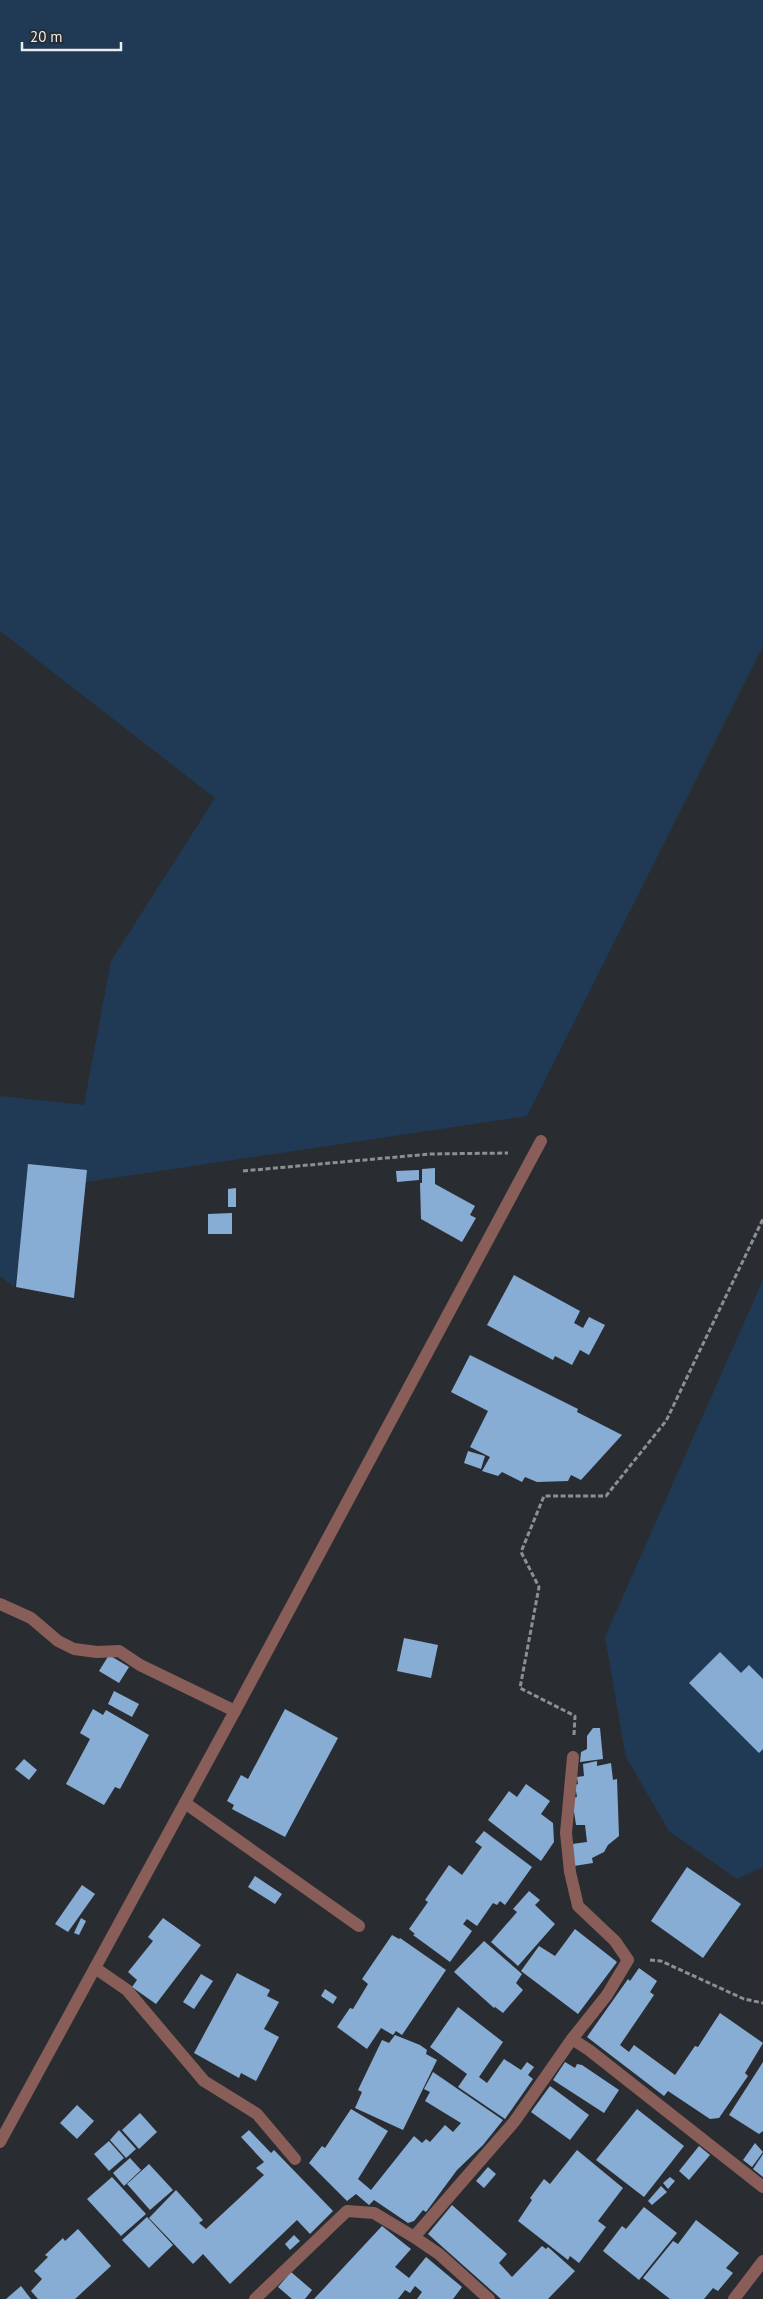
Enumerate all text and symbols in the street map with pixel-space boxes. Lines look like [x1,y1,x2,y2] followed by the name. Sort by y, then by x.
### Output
[22,20,121,52] scale bar
[30,27,63,46] text: 20 m

